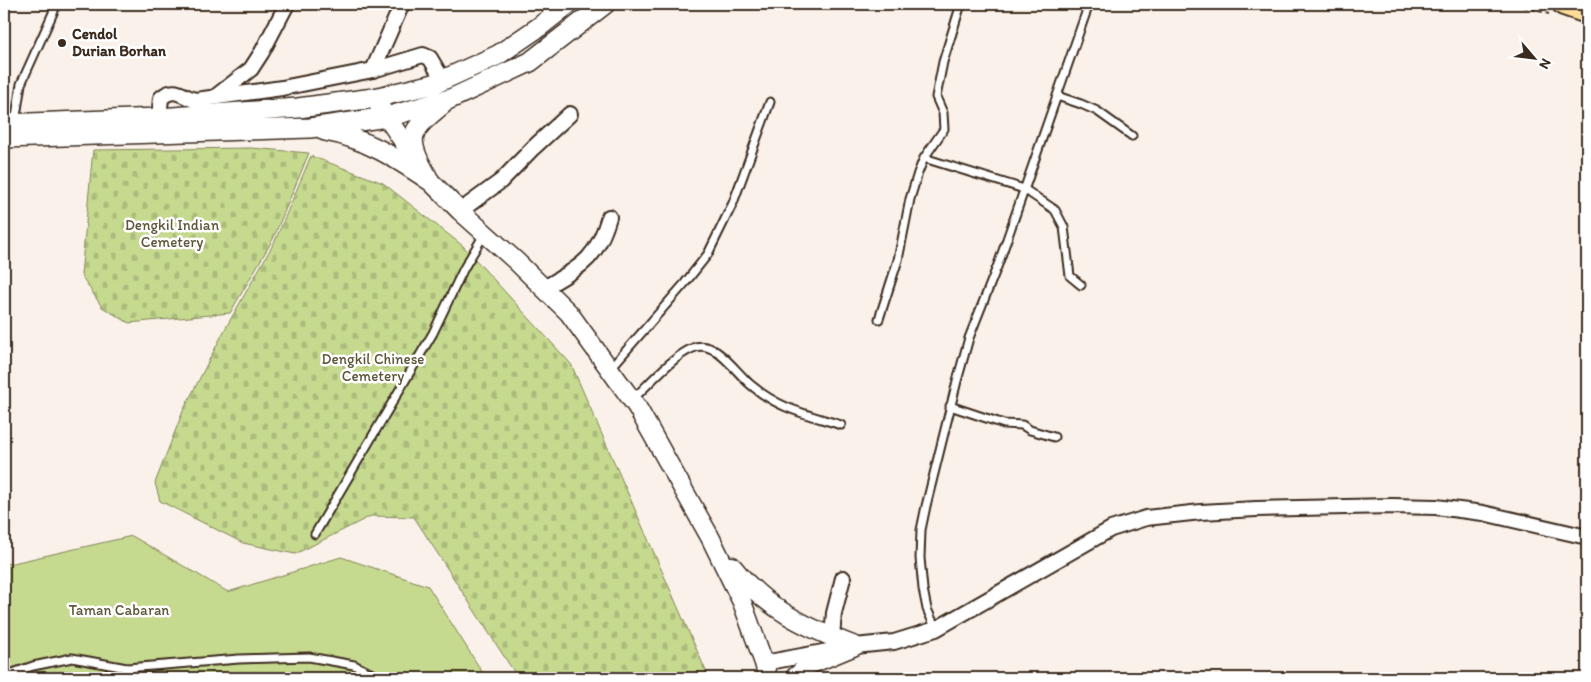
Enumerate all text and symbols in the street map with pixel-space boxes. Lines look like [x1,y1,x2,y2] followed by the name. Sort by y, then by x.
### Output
[72,25,167,60] place label: Cendol Durian Borhan
[1508,32,1558,82] north arrow
[56,37,68,49] marker: Cendol Durian Borhan
[1535,56,1555,72] text: N
[125,216,220,251] park label: Dengkil Indian Cemetery
[322,350,424,385] park label: Dengkil Chinese Cemetery
[69,601,169,619] park label: Taman Cabaran

